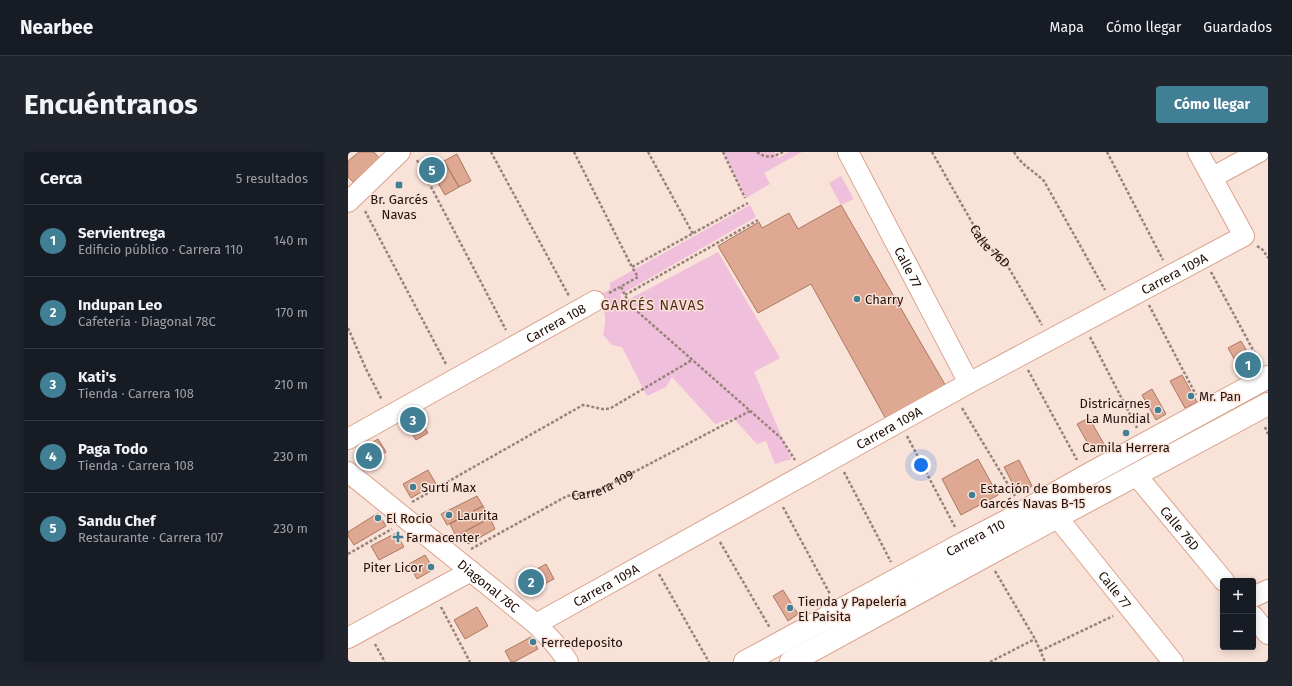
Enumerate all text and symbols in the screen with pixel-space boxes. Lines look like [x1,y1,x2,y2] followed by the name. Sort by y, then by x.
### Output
[20,16,93,39] text: Nearbee
[1050,19,1084,36] text: Mapa
[1106,19,1181,36] text: Cómo llegar
[1203,19,1272,36] text: Guardados
[1156,86,1268,123] button: Cómo llegar
[24,88,198,121] text: Encuéntranos
[419,155,445,185] pin: 5
[40,168,82,189] text: Cerca
[236,171,308,186] text: 5 resultados
[394,180,404,190] marker: Br. Garcés Navas
[370,192,428,222] place label: Br. Garcés Navas
[967,222,1014,270] street label: Calle 76D
[78,224,166,242] text: Servientrega
[50,233,56,248] text: 1
[274,233,308,248] text: 140 m
[78,242,243,257] text: Edificio público · Carrera 110
[892,244,925,290] street label: Calle 77
[1138,249,1210,297] street label: Carrera 109A
[865,292,904,307] place label: Charry
[852,294,862,304] marker: Charry
[78,296,162,314] text: Indupan Leo
[601,296,705,314] district label: GARCÉS NAVAS
[523,300,588,346] street label: Carrera 108
[50,305,56,320] text: 2
[275,305,308,320] text: 170 m
[78,314,216,329] text: Cafetería · Diagonal 78C
[1235,350,1261,380] pin: 1
[78,368,116,386] text: Kati's
[50,377,56,392] text: 3
[274,377,308,392] text: 210 m
[78,386,194,401] text: Tienda · Carrera 108
[1199,389,1241,404] place label: Mr. Pan
[1186,391,1196,401] marker: Mr. Pan
[1080,396,1150,426] place label: Districarnes La Mundial
[853,403,925,452] street label: Carrera 109A
[400,405,426,435] pin: 3
[1153,405,1163,415] marker: Districarnes La Mundial
[1121,428,1131,438] marker: Camila Herrera
[78,440,148,458] text: Paga Todo
[1082,440,1170,455] place label: Camila Herrera
[356,441,382,471] pin: 4
[49,449,57,464] text: 4
[273,449,308,464] text: 230 m
[911,455,931,475] your location
[78,458,194,473] text: Tienda · Carrera 108
[571,466,636,503] street label: Carrera 109
[421,480,477,495] place label: Surti Max
[980,481,1111,511] place label: Estación de Bomberos Garcés Navas B-15
[408,482,418,492] marker: Surti Max
[967,490,977,500] marker: Estación de Bomberos Garcés Navas B-15
[1157,503,1203,553] street label: Calle 76D
[457,508,498,523] place label: Laurita
[444,510,454,520] marker: Laurita
[386,511,433,526] place label: El Rocio
[78,512,155,530] text: Sandu Chef
[373,513,383,523] marker: El Rocio
[943,516,1007,559] street label: Carrera 110
[50,521,56,536] text: 5
[273,521,308,536] text: 230 m
[78,530,223,545] text: Restaurante · Carrera 107
[406,530,479,545] place label: Farmacenter
[393,532,403,542] marker: Farmacenter
[455,556,523,616] street label: Diagonal 78C
[363,560,423,575] place label: Piter Licor
[570,561,642,609] street label: Carrera 109A
[426,562,436,572] marker: Piter Licor
[518,567,544,597] pin: 2
[1096,568,1135,612] street label: Calle 77
[1220,578,1256,650] map controls
[1220,578,1256,614] button: +
[798,594,907,624] place label: Tienda y Papelería El Paisita
[785,603,795,613] marker: Tienda y Papelería El Paisita
[1220,614,1256,650] button: −
[541,635,623,650] place label: Ferredeposito
[528,637,538,647] marker: Ferredeposito

